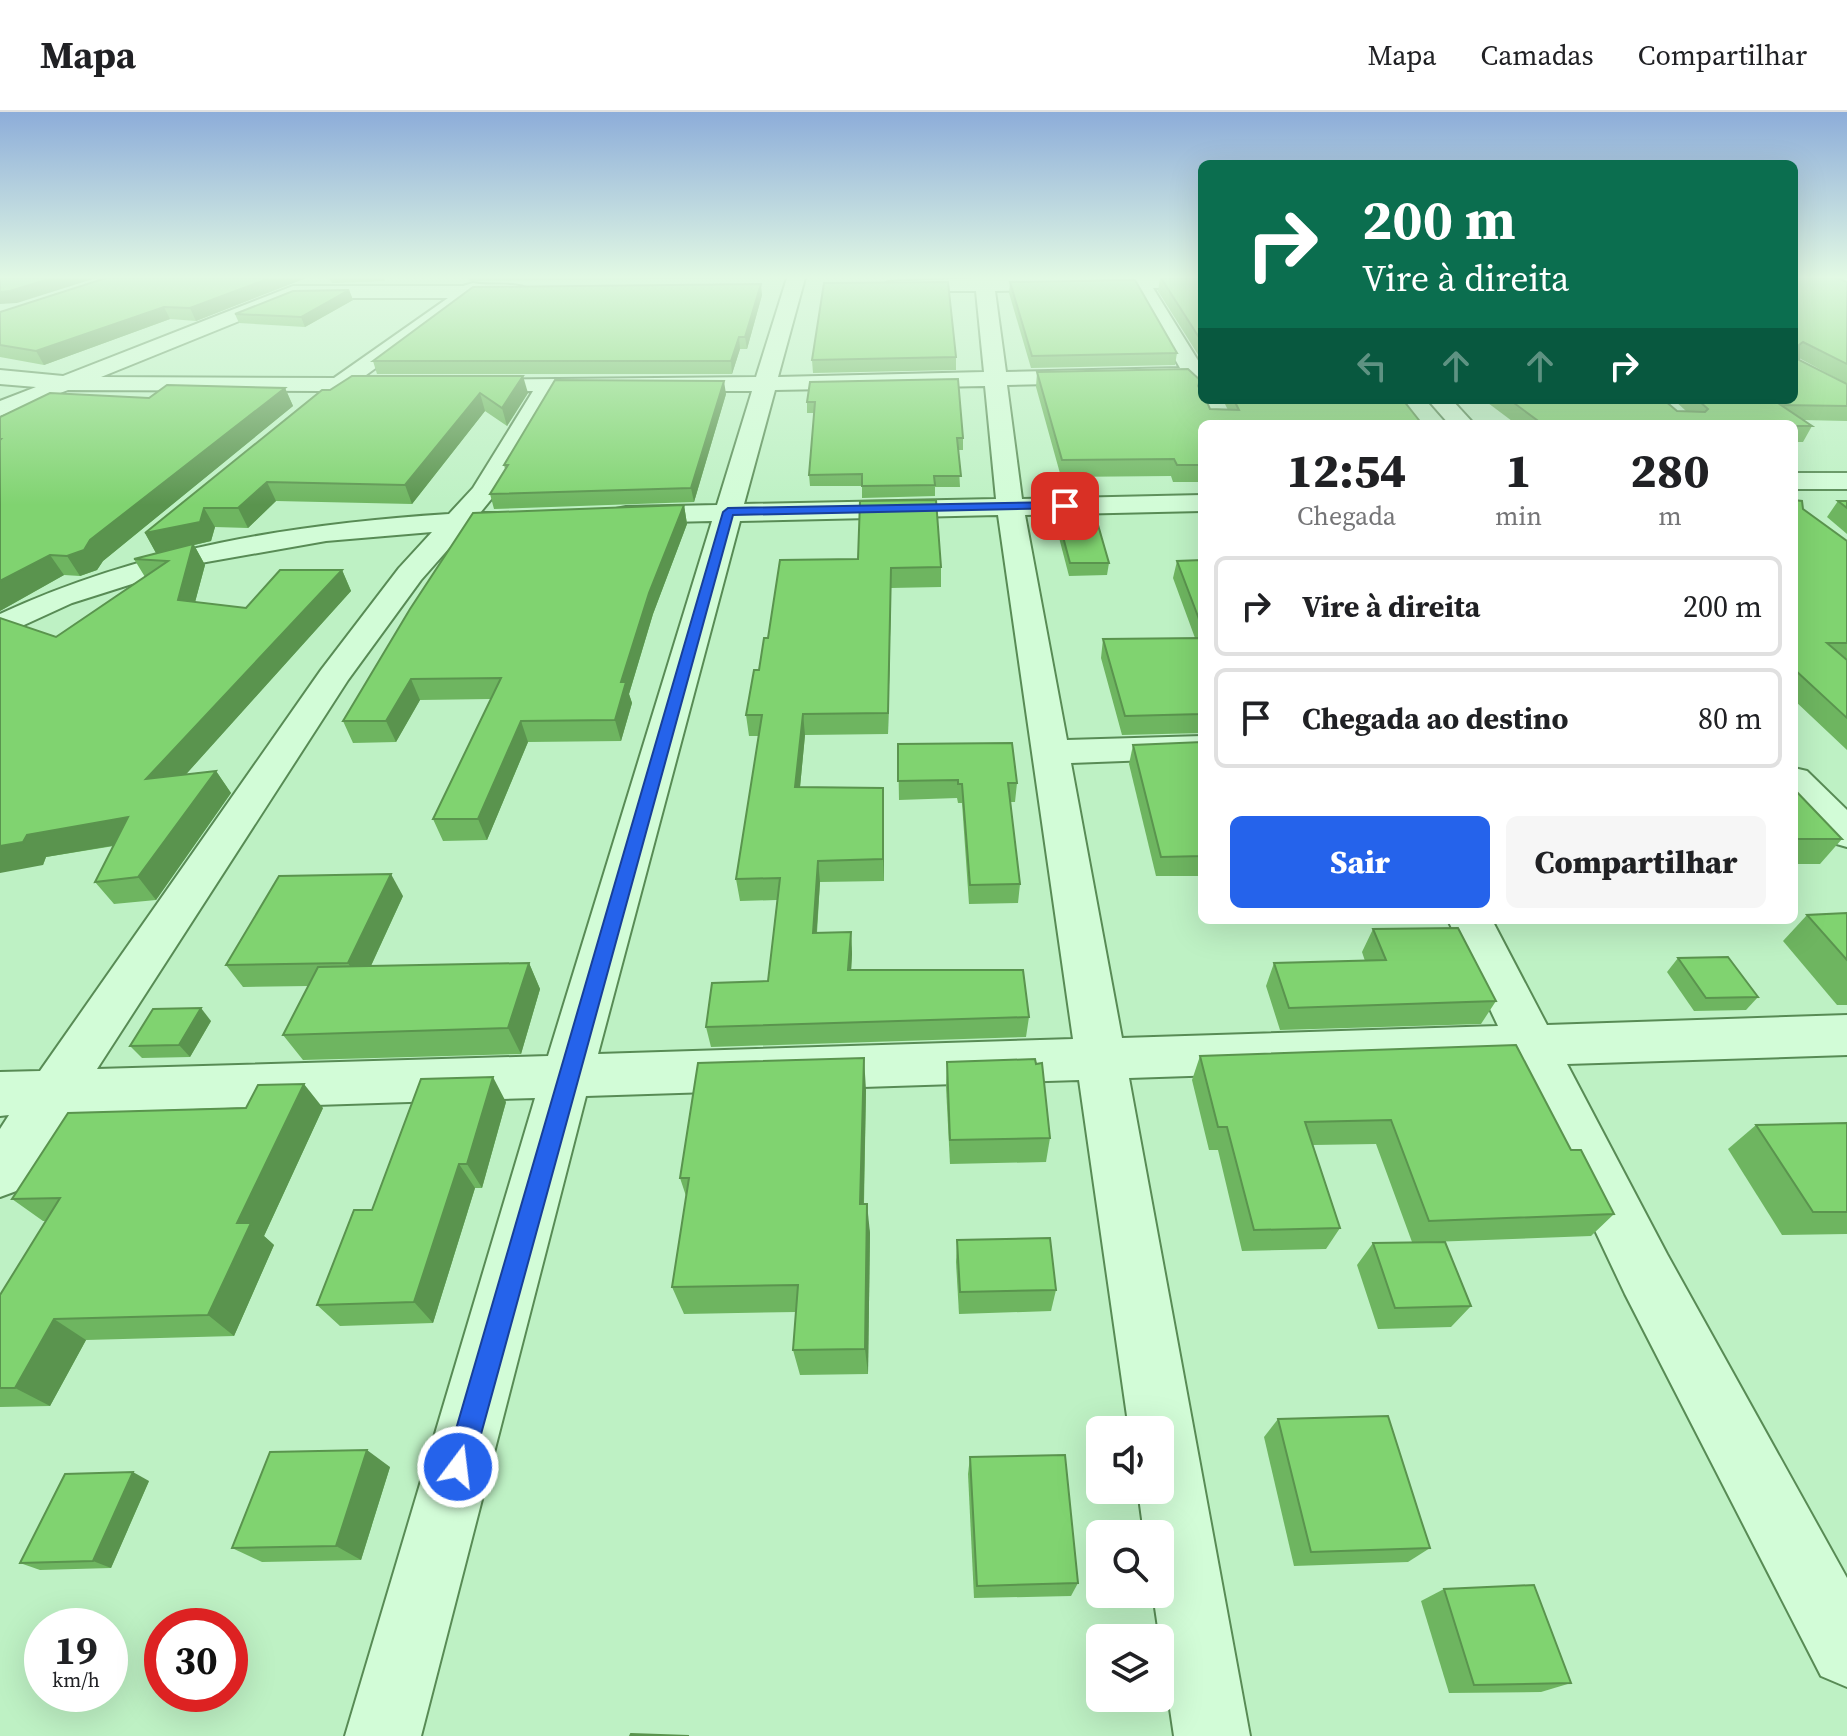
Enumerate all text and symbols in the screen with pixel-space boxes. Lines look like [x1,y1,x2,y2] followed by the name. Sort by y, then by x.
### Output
[40,29,136,81] text: Mapa
[1368,36,1437,74] text: Mapa
[1481,36,1594,74] text: Camadas
[1638,36,1807,74] text: Compartilhar
[1362,181,1516,258] text: 200 m
[1230,192,1334,296] icon: right
[1362,254,1569,303] text: Vire à direita
[1350,344,1394,388] icon: left
[1434,344,1478,388] icon: ahead
[1518,344,1562,388] icon: ahead
[1602,344,1646,388] icon: right
[1286,437,1407,503] text: 12:54
[1505,437,1532,503] text: 1
[1630,437,1710,503] text: 280
[1031,472,1099,540] pin
[1043,484,1087,528] icon: arrive
[1297,498,1396,534] text: Chegada
[1495,498,1542,534] text: min
[1658,498,1682,534] text: m
[1234,584,1278,628] icon: right
[1302,586,1481,627] text: Vire à direita
[1683,586,1762,627] text: 200 m
[1234,696,1278,740] icon: arrive
[1302,698,1568,739] text: Chegada ao destino
[1698,698,1762,739] text: 80 m
[1230,816,1490,908] button: Sair
[1506,816,1766,908] button: Compartilhar
[1086,1416,1174,1712] map controls
[1086,1416,1174,1504] button: sound
[416,1425,500,1509] position arrow
[1086,1520,1174,1608] button: search
[144,1608,248,1712] speed limit sign: 30
[54,1623,98,1677] text: 19
[1086,1624,1174,1712] button: layers
[52,1666,100,1694] text: km/h

